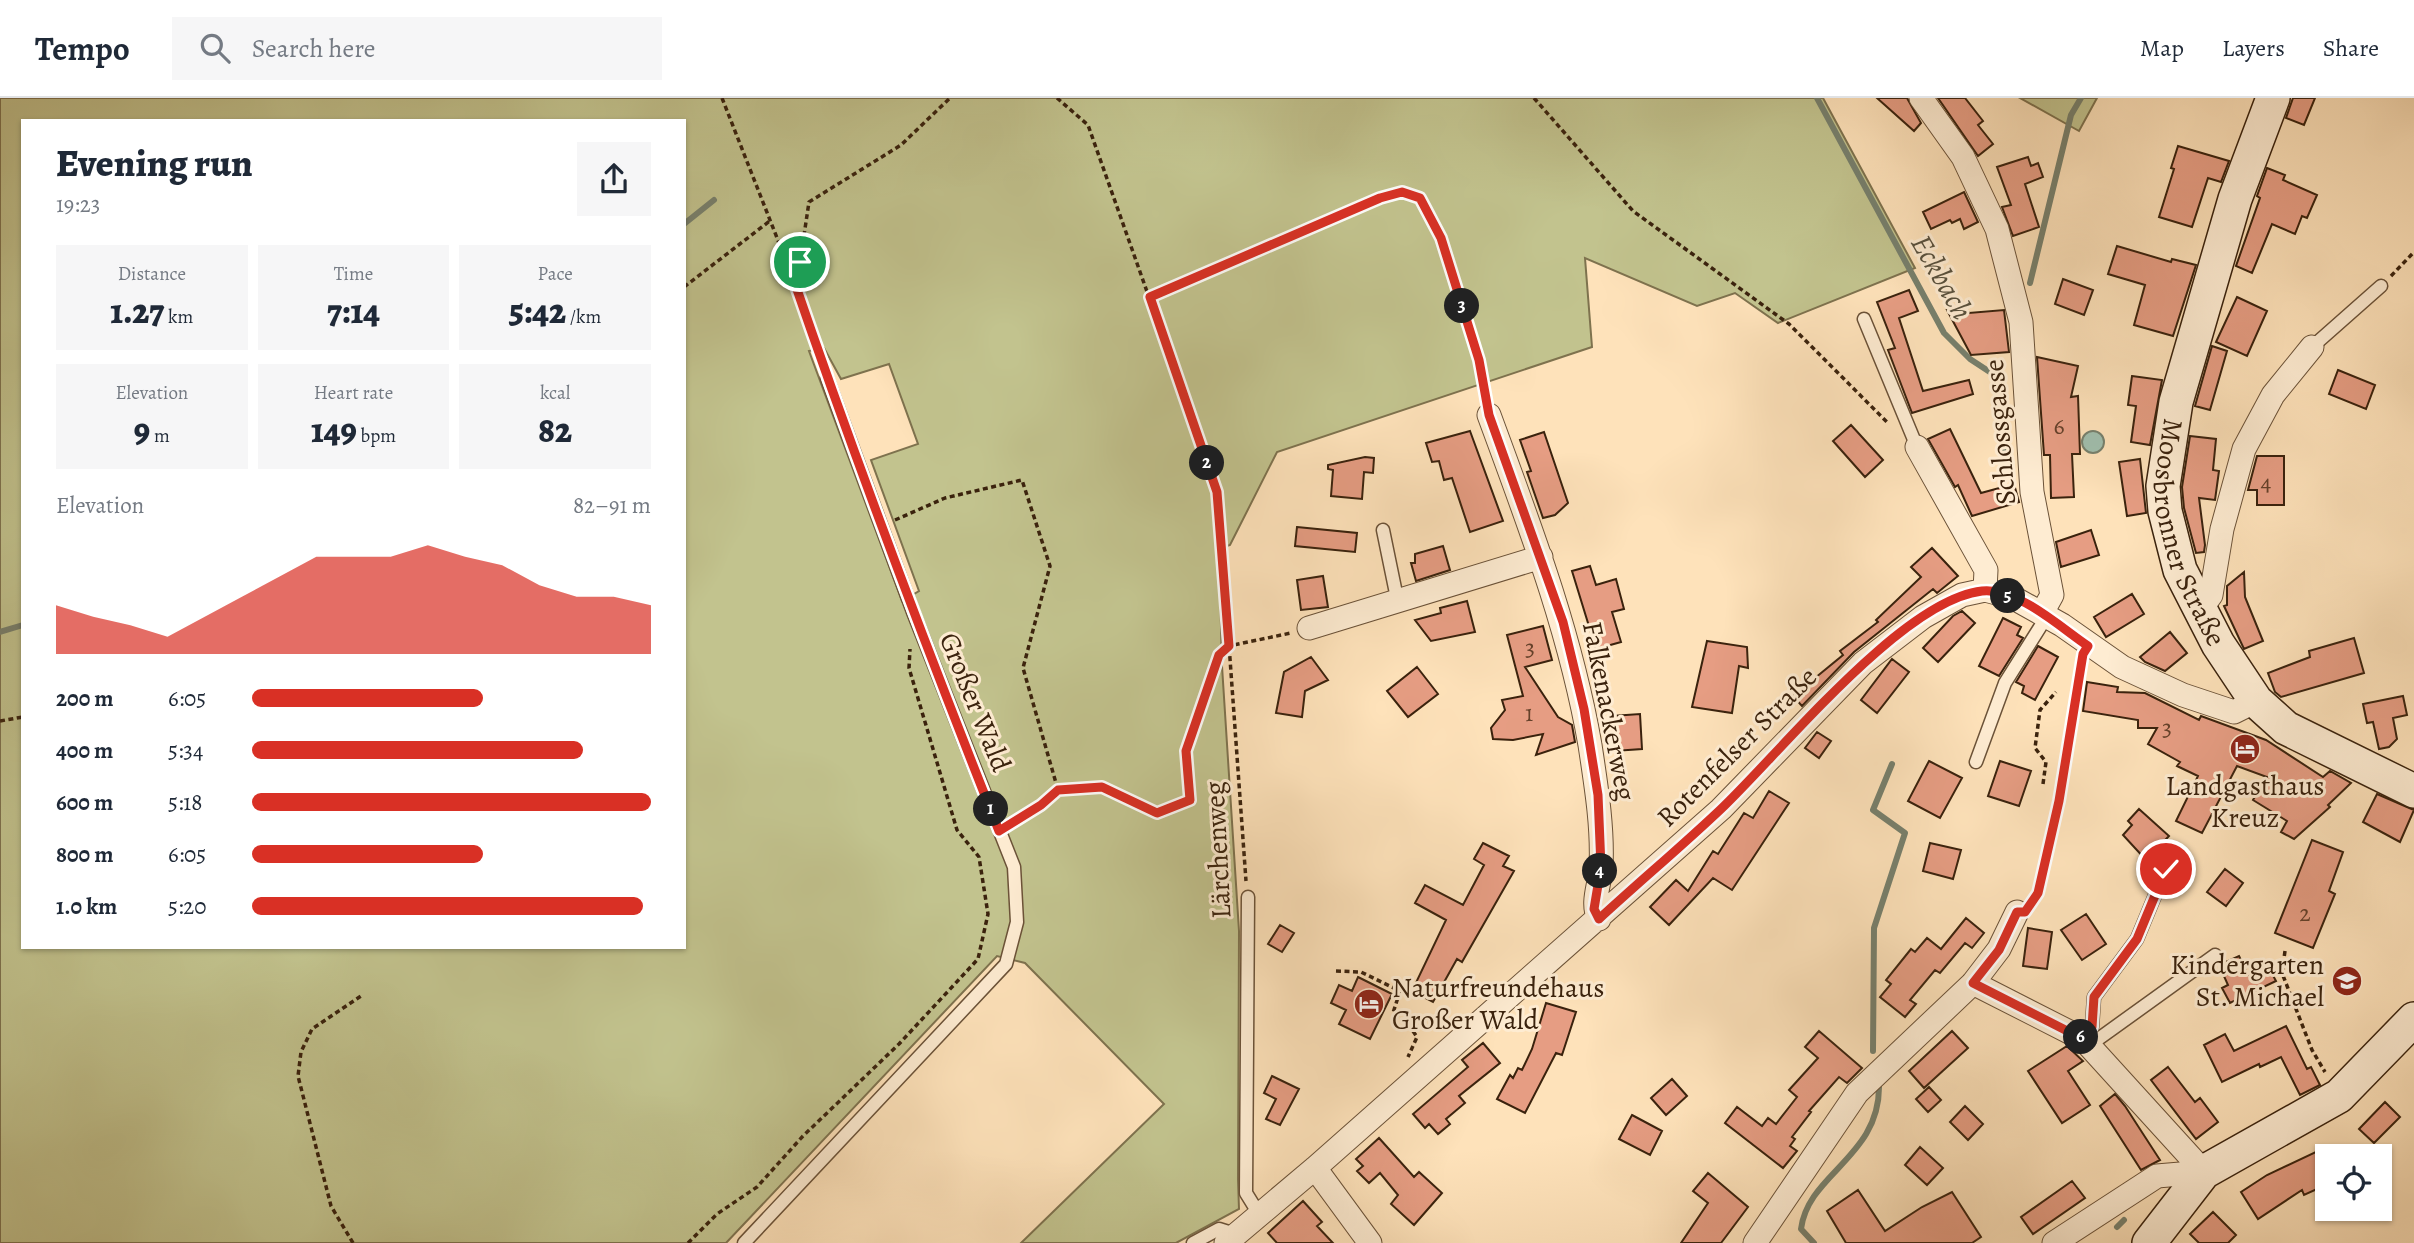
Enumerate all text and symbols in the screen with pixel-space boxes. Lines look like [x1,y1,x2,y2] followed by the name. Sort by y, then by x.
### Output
[172,17,662,80] search box
[35,26,130,71] text: Tempo
[196,29,234,67] icon: search
[252,31,375,66] text: Search here
[2140,32,2184,64] text: Map
[2222,32,2285,64] text: Layers
[2323,32,2379,64] text: Share
[56,137,253,189] text: Evening run
[577,142,651,216] button: share
[56,189,100,220] text: 19:23
[1902,227,1982,327] water label: Eckbach
[770,232,830,292] pin
[781,243,819,281] icon: arrive
[118,261,186,287] text: Distance
[334,261,373,287] text: Time
[538,261,573,287] text: Pace
[110,287,164,335] text: 1.27
[327,287,380,335] text: 7:14
[509,287,566,335] text: 5:42
[1444,288,1480,324] pin: 3
[1457,292,1466,318] text: 3
[164,304,193,330] text: km
[566,304,601,330] text: /km
[1975,358,2025,506] street label: Schlossgasse
[115,380,188,406] text: Elevation
[314,380,393,406] text: Heart rate
[540,380,570,406] text: kcal
[134,406,150,454] text: 9
[311,406,357,454] text: 149
[538,406,572,454] text: 82
[2053,410,2065,442] house number: 6
[2144,416,2235,653] street label: Moosbronner Straße
[150,423,170,449] text: m
[357,423,396,449] text: bpm
[1190,446,1224,480] pin: 2
[1202,449,1211,475] text: 2
[2261,466,2272,498] house number: 4
[56,490,144,521] text: Elevation
[573,490,651,521] text: 82–91 m
[1990,578,2025,614] pin: 5
[2003,582,2012,608] text: 5
[1573,618,1645,804] street label: Falkenackerweg
[930,627,1020,778] street label: Großer Wald
[1525,632,1535,664] house number: 3
[1649,659,1825,835] street label: Rotenfelser Straße
[56,683,114,714] text: 200 m
[168,683,206,714] text: 6:05
[1525,697,1533,729] house number: 1
[2162,712,2172,744] house number: 3
[2228,732,2262,766] hotel icon: Landgasthaus Kreuz
[56,735,113,766] text: 400 m
[168,735,203,766] text: 5:34
[2165,767,2325,837] place label: Landgasthaus Kreuz
[1195,780,1241,920] street label: Lärchenweg
[56,787,113,818] text: 600 m
[168,787,202,818] text: 5:18
[974,792,1009,826] pin: 1
[987,795,994,821] text: 1
[56,839,113,870] text: 800 m
[168,839,206,870] text: 6:05
[2136,839,2196,899] pin
[2147,850,2185,888] icon: check
[1582,854,1618,888] pin: 4
[1595,857,1604,883] text: 4
[56,891,117,922] text: 1.0 km
[168,891,207,922] text: 5:20
[2299,897,2311,929] house number: 2
[2170,946,2324,1016] place label: Kindergarten St. Michael
[2330,964,2364,998] school or university icon: Kindergarten St. Michael
[1392,969,1604,1039] place label: Naturfreundehaus Großer Wald
[1352,987,1386,1021] hotel icon: Naturfreundehaus Großer Wald
[2064,1020,2098,1054] pin: 6
[2076,1023,2085,1049] text: 6
[2315,1144,2392,1221] map controls
[2315,1144,2392,1221] button: locate

